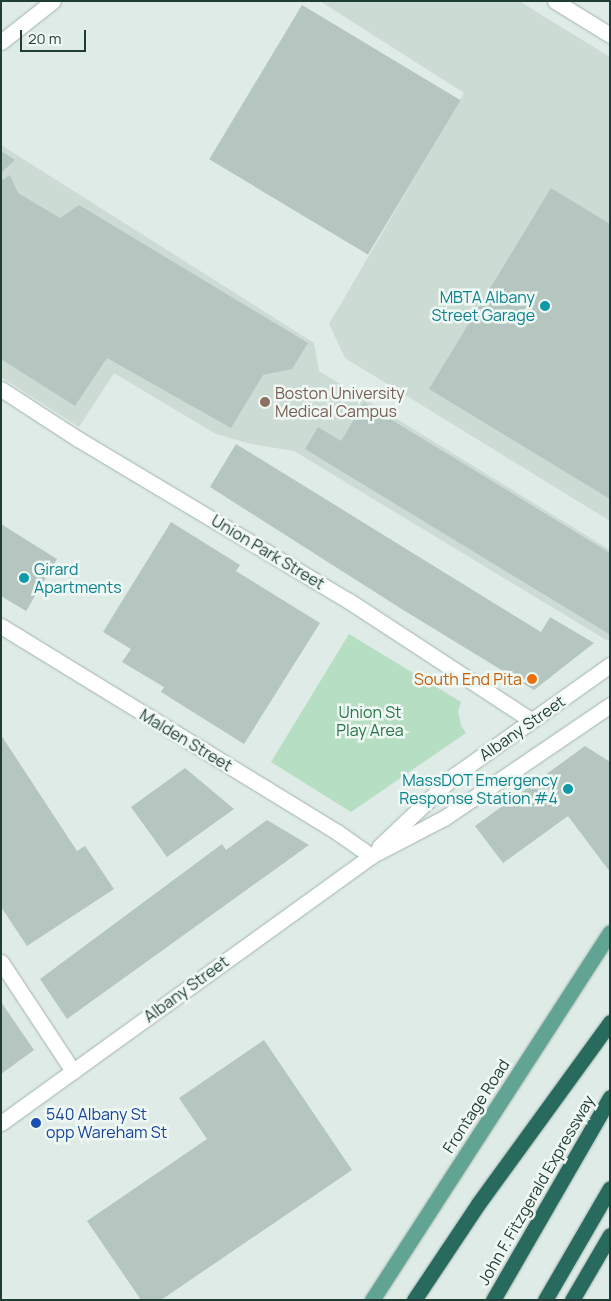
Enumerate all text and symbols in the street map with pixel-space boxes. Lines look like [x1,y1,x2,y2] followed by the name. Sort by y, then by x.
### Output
[22,20,89,52] scale bar
[28,28,61,49] text: 20 m
[431,287,535,325] place label: MBTA Albany Street Garage
[539,300,551,312] marker: MBTA Albany Street Garage
[275,383,405,421] place label: Boston University Medical Campus
[259,396,271,408] marker: Boston University Medical Campus
[208,511,328,593] street label: Union Park Street
[34,559,122,597] place label: Girard Apartments
[18,572,30,584] marker: Girard Apartments
[414,669,522,689] place label: South End Pita
[526,673,538,685] marker: South End Pita
[476,691,568,765] street label: Albany Street
[336,702,404,740] park label: Union St Play Area
[136,705,236,775] street label: Malden Street
[399,770,558,808] place label: MassDOT Emergency Response Station #4
[562,783,574,795] marker: MassDOT Emergency Response Station #4
[140,952,232,1026] street label: Albany Street
[439,1056,513,1156] street label: Frontage Road
[474,1092,598,1288] street label: John F. Fitzgerald Expressway
[46,1104,167,1142] place label: 540 Albany St opp Wareham St
[30,1117,42,1129] marker: 540 Albany St opp Wareham St

